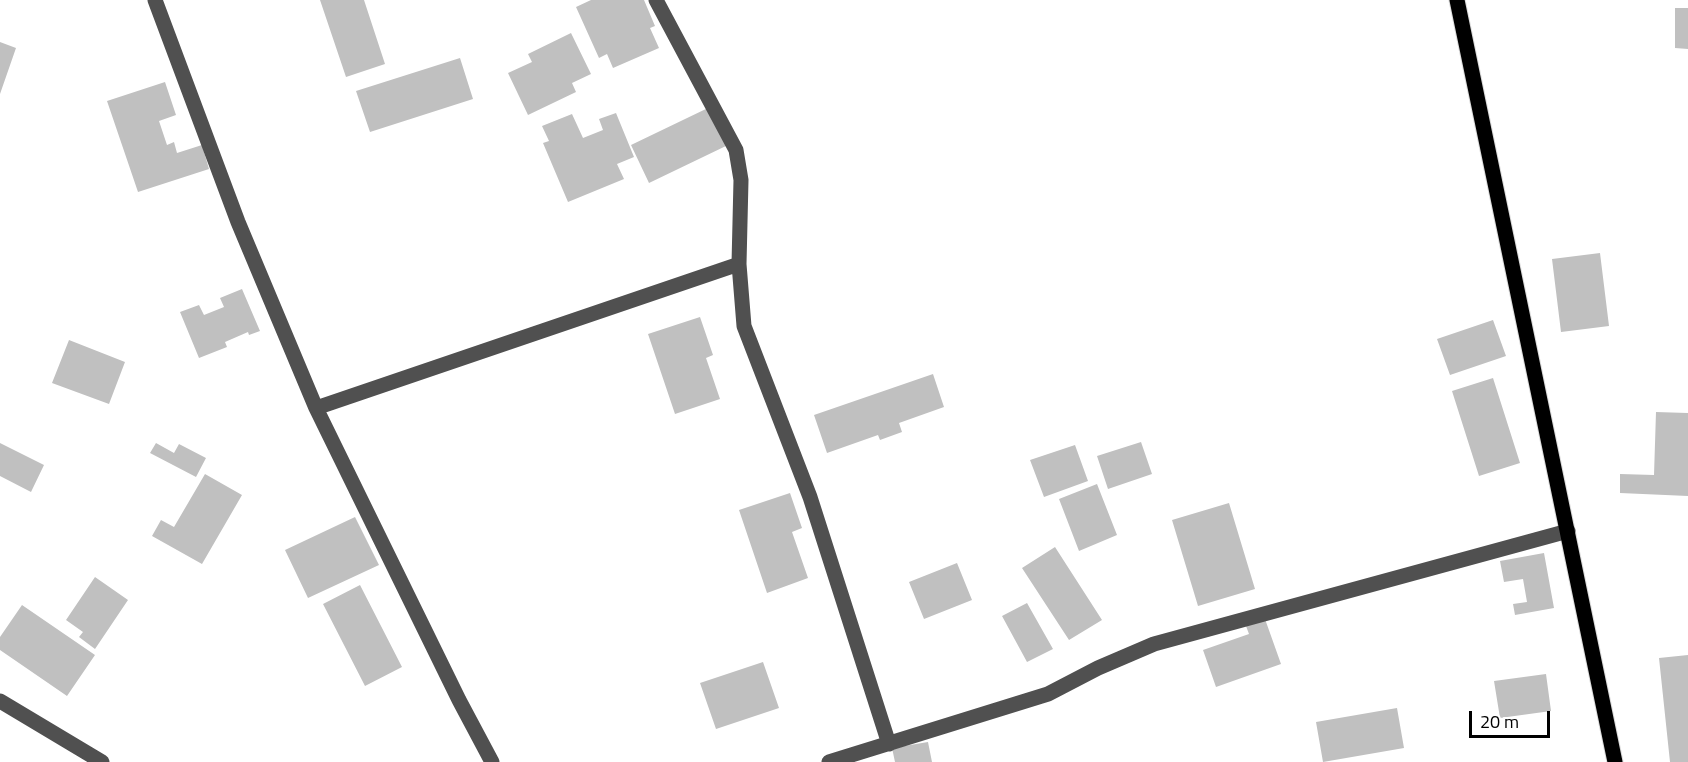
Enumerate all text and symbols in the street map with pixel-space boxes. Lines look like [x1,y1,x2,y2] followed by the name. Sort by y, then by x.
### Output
[1472,699,1553,737] scale bar
[1480,708,1519,735] text: 20 m

